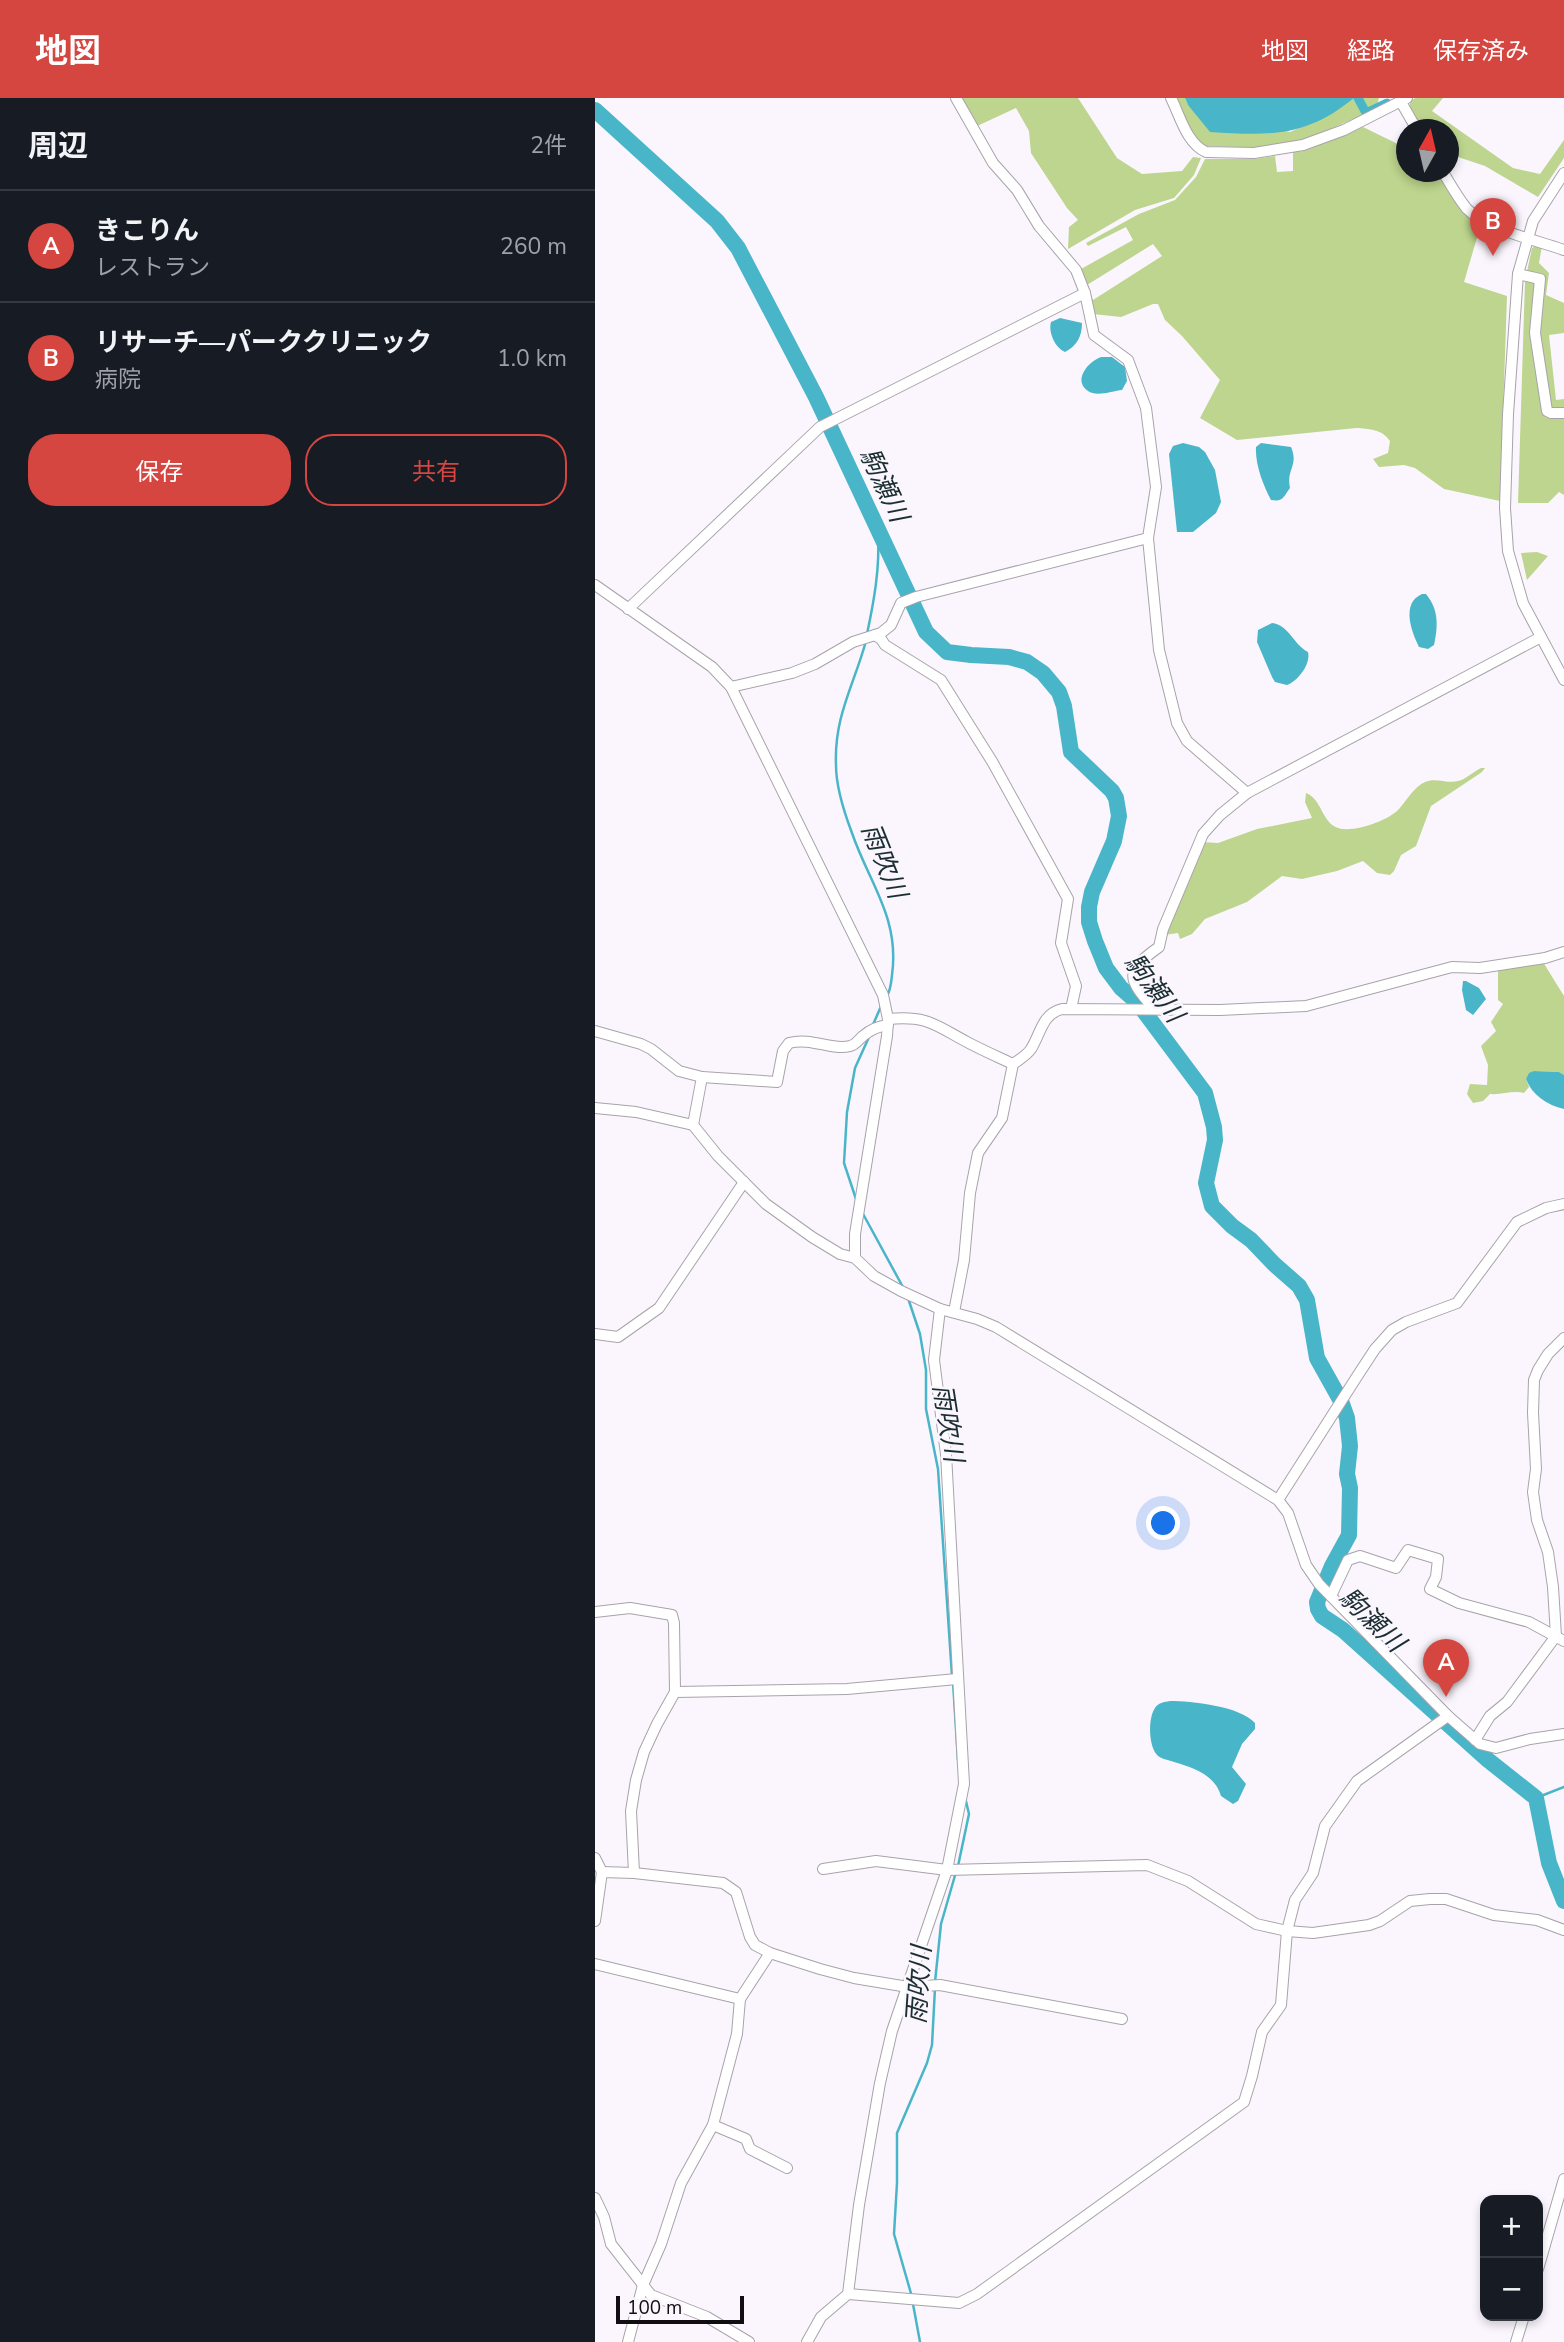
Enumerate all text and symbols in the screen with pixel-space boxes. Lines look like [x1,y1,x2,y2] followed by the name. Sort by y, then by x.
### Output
[35,29,101,74] text: 地図
[1261,35,1309,67] text: 地図
[1347,35,1395,67] text: 経路
[1433,35,1529,67] text: 保存済み
[1396,119,1459,182] north arrow
[28,126,88,167] text: 周辺
[530,130,567,161] text: 2件
[1470,198,1516,256] pin: B
[95,213,199,248] text: きこりん
[42,231,60,262] text: A
[500,231,567,262] text: 260 m
[95,252,210,283] text: レストラン
[95,325,432,360] text: リサーチ―パーククリニック
[43,343,59,374] text: B
[497,343,567,374] text: 1.0 km
[95,364,141,395] text: 病院
[28,434,291,506] button: 保存
[305,434,567,506] button: 共有
[852,442,918,530] water label: 駒瀬川
[853,818,916,906] water label: 雨吹川
[1117,946,1193,1032] water label: 駒瀬川
[925,1382,972,1467] water label: 雨吹川
[1146,1506,1180,1540] your location
[1332,1580,1414,1662] water label: 駒瀬川
[1423,1639,1469,1697] pin: A
[899,1942,939,2025] water label: 雨吹川
[1480,2195,1543,2321] map controls
[1480,2195,1543,2258] button: +
[1480,2258,1543,2321] button: −
[616,2293,744,2325] scale bar
[627,2295,682,2321] text: 100 m

